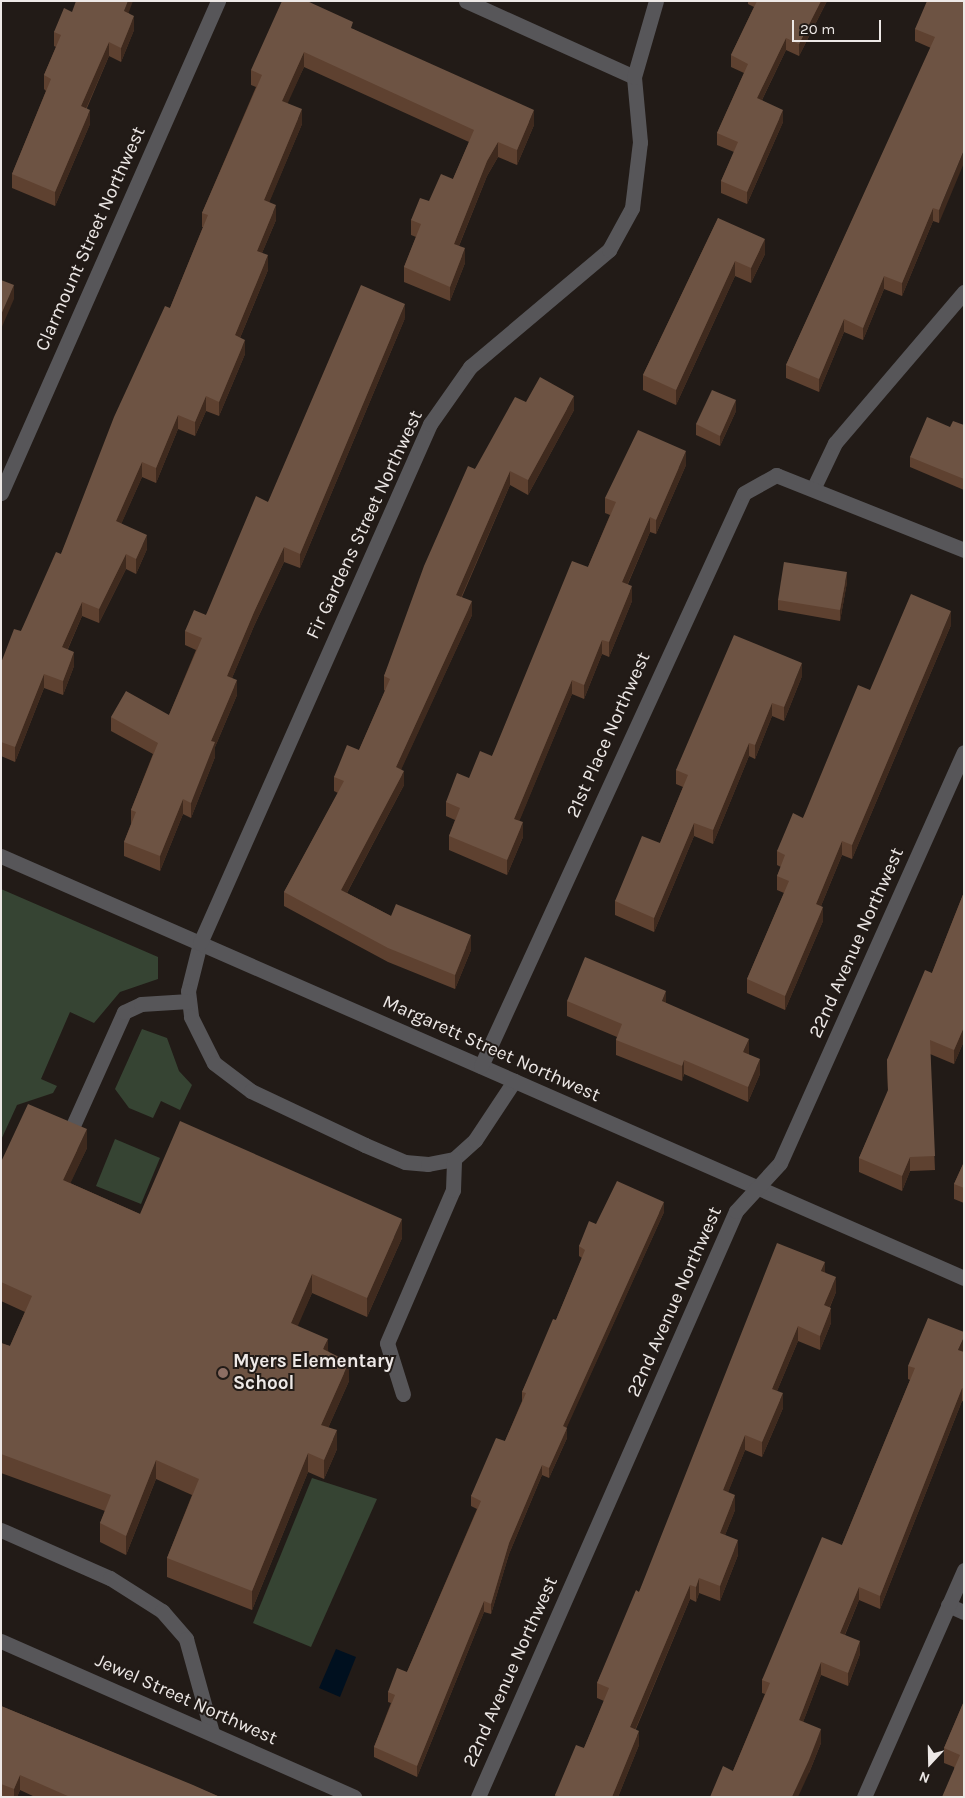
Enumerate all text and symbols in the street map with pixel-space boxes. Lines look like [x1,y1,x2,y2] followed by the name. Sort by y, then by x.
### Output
[795,10,884,42] scale bar
[800,20,835,38] text: 20 m
[31,123,151,355] street label: Clarmount Street Northwest
[302,407,428,643] street label: Fir Gardens Street Northwest
[562,649,656,821] street label: 21st Place Northwest
[805,844,909,1042] street label: 22nd Avenue Northwest
[379,991,603,1107] street label: Margarett Street Northwest
[623,1203,727,1401] street label: 22nd Avenue Northwest
[233,1351,394,1395] place label: Myers Elementary School
[217,1367,229,1379] marker: Myers Elementary School
[459,1573,563,1771] street label: 22nd Avenue Northwest
[91,1650,281,1750] street label: Jewel Street Northwest
[905,1738,955,1788] north arrow
[917,1768,932,1787] text: N

